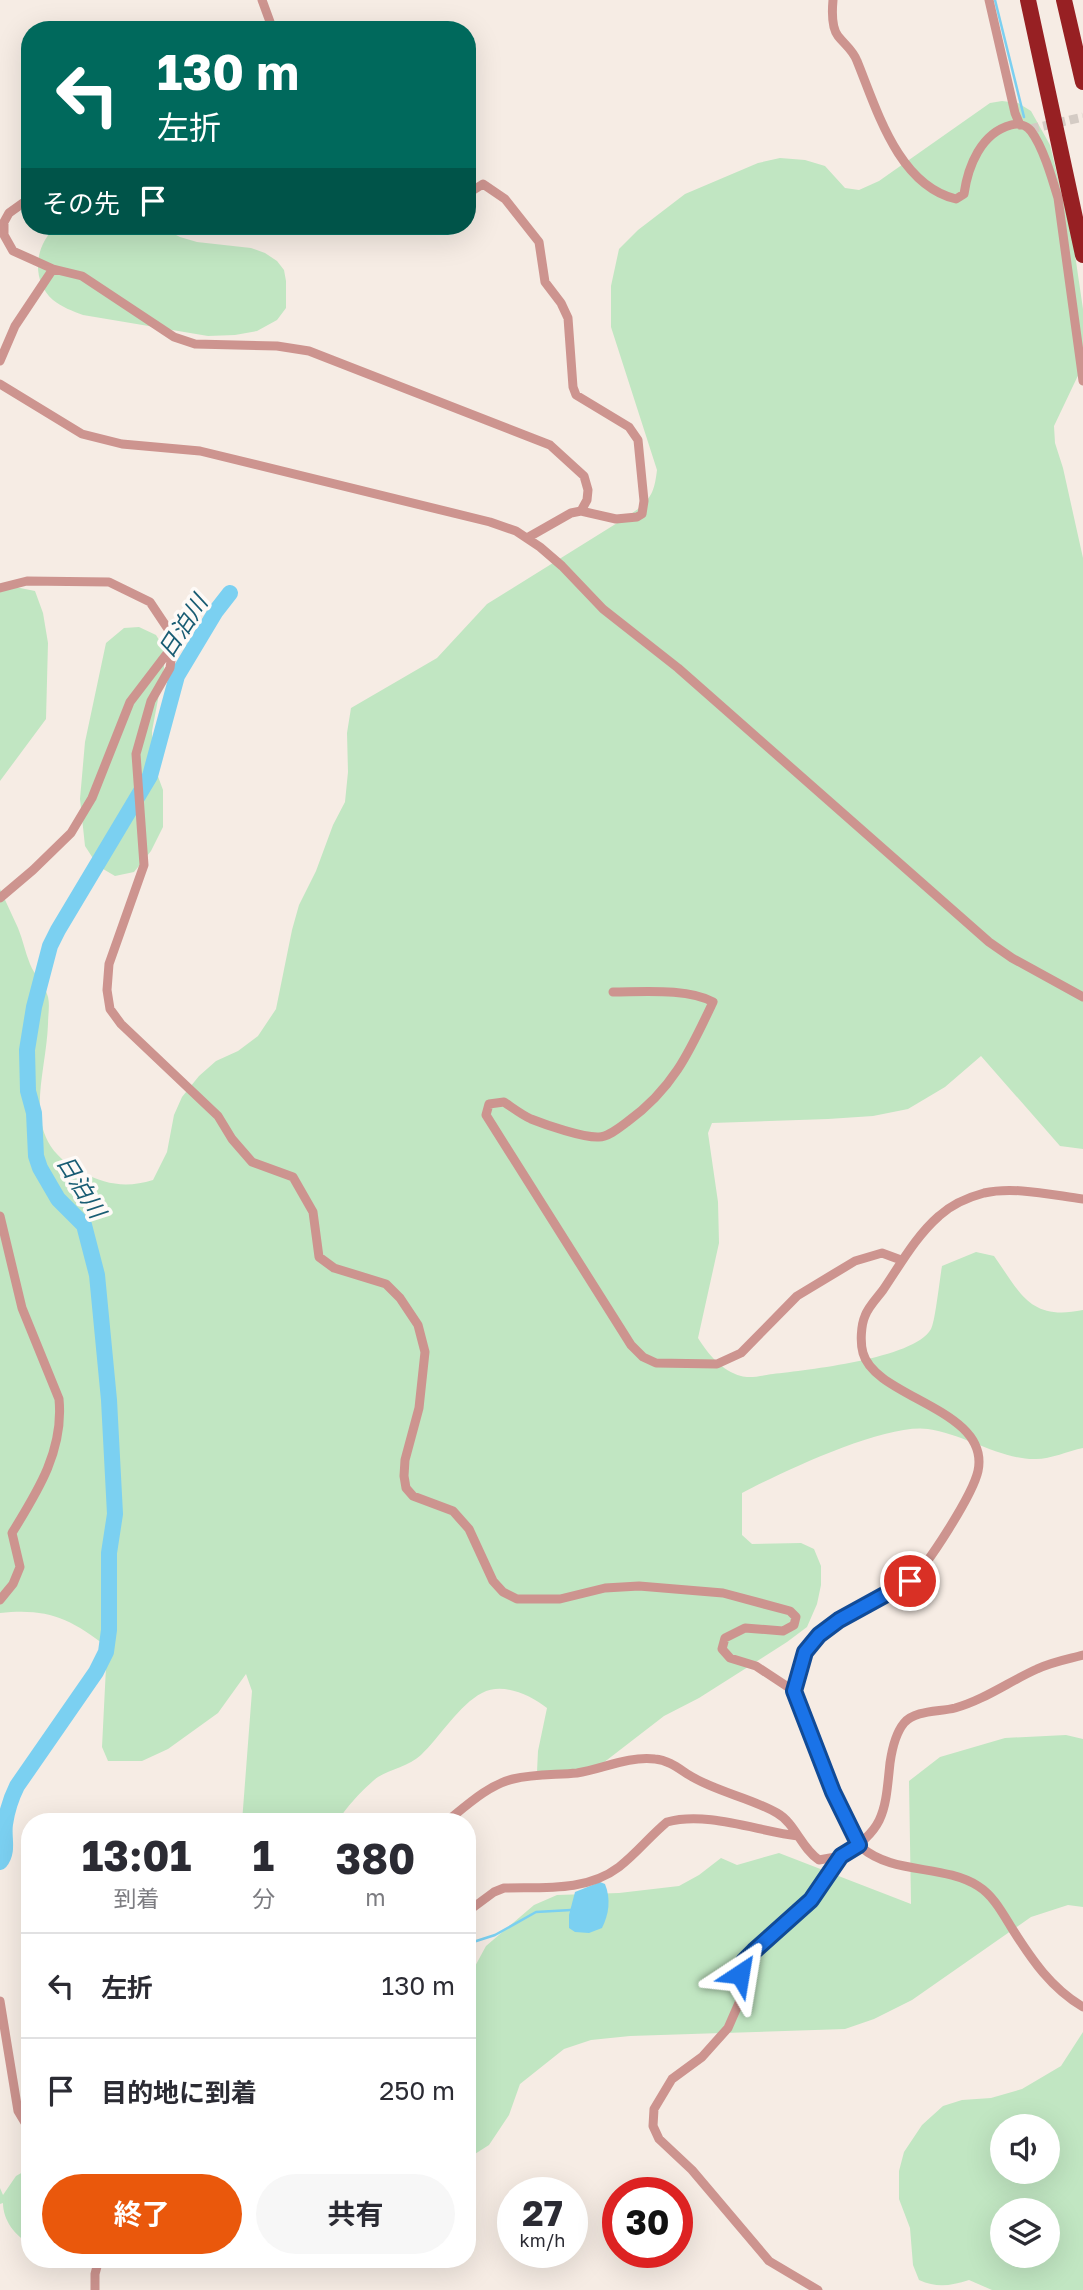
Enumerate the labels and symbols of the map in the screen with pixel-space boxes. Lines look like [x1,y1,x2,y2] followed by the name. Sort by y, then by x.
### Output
[151,587,214,663] water label: 日泊川
[52,1149,114,1225] water label: 日泊川
[880,1551,940,1611] pin
[703,1937,777,2011] position arrow
[602,2177,693,2268] speed limit sign: 30

